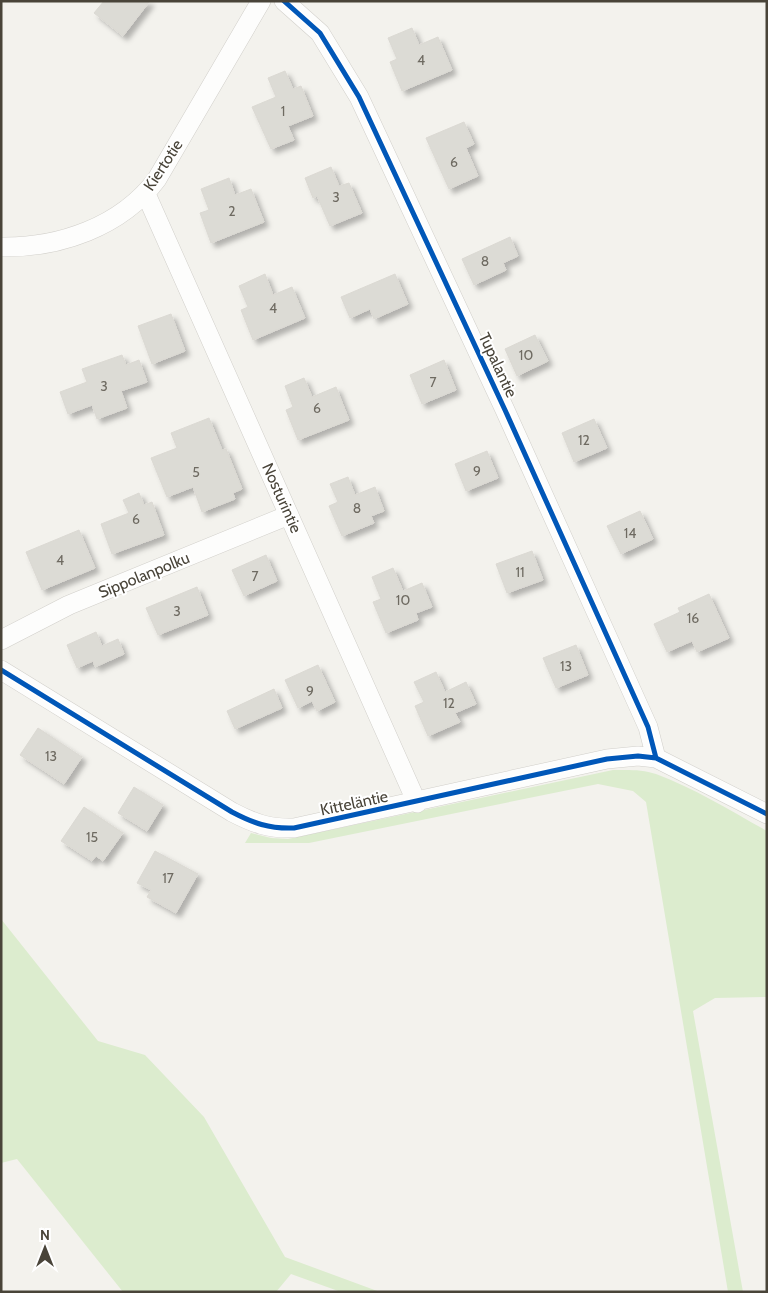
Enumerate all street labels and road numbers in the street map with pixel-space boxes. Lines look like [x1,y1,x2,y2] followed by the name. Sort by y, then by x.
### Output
[139,136,187,194] street label: Kiertotie
[475,330,521,400] street label: Tupalantie
[258,460,306,536] street label: Nosturintie
[96,548,192,602] street label: Sippolanpolku
[318,787,390,819] street label: Kitteläntie

